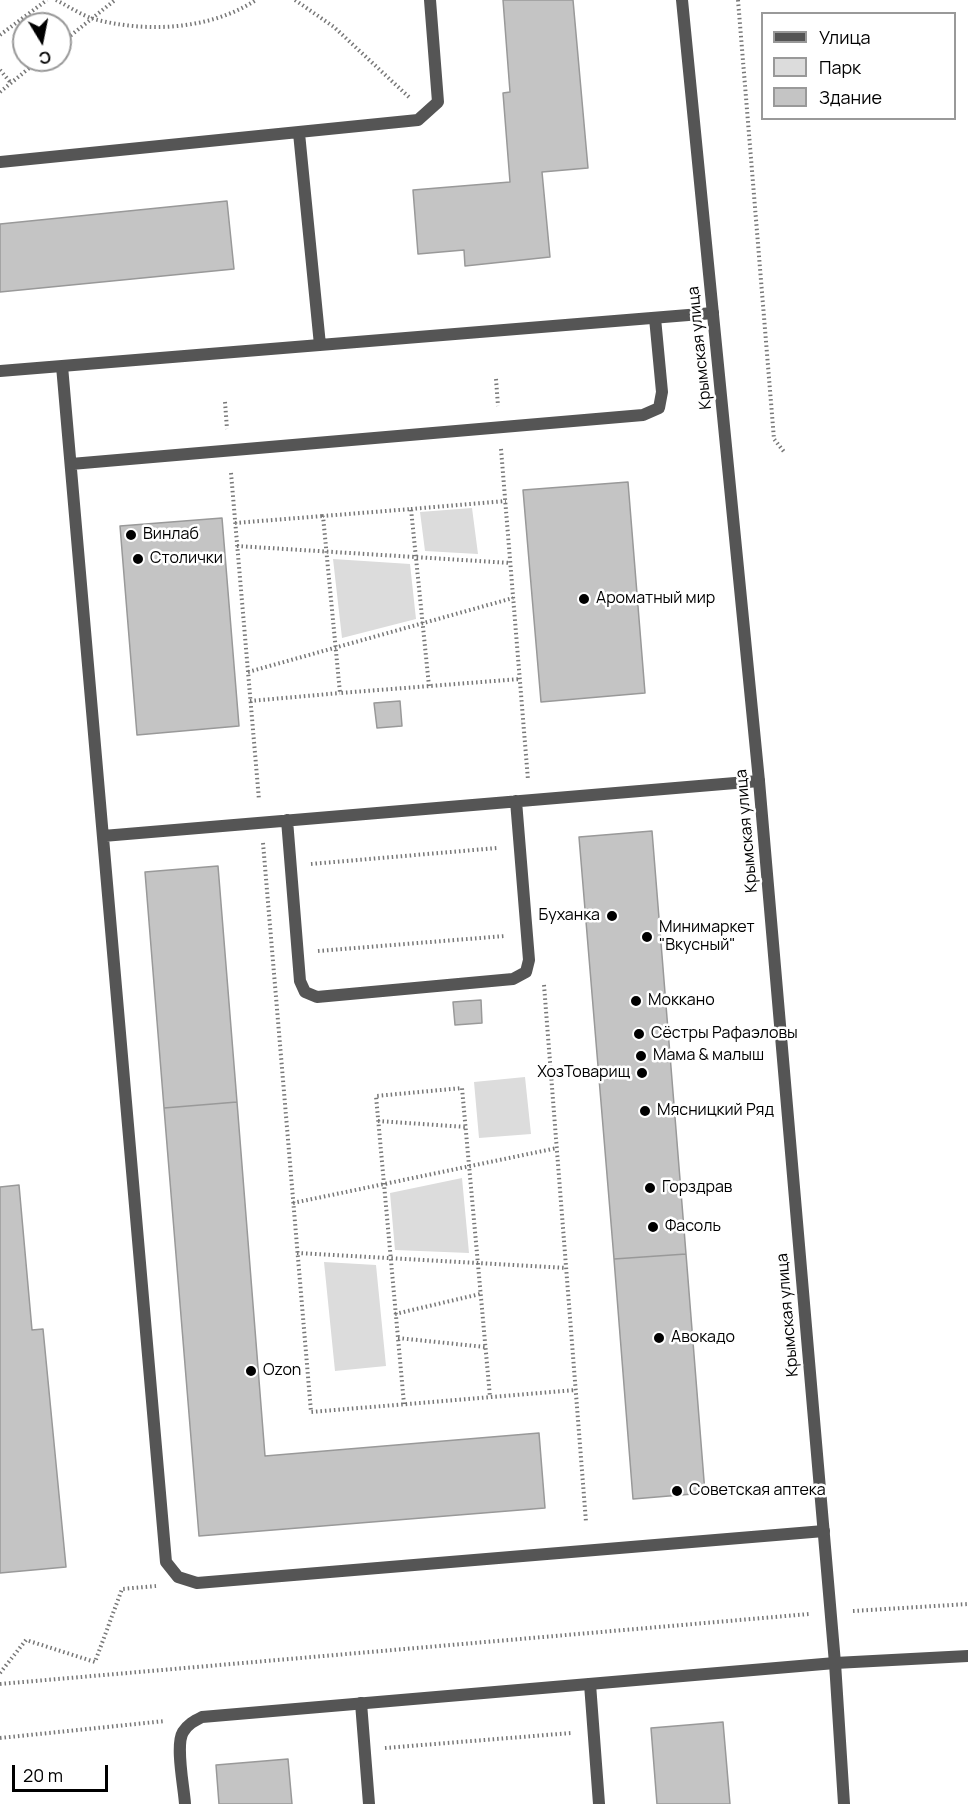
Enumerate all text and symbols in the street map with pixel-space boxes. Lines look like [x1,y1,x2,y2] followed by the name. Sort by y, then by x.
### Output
[12,12,72,72] north arrow
[761,12,956,120] legend
[819,25,871,49] text: Улица
[37,46,53,70] text: С
[819,55,861,79] text: Парк
[819,85,882,109] text: Здание
[684,285,716,411] street label: Крымская улица
[143,525,199,545] place label: Винлаб
[124,528,138,542] marker: Винлаб
[150,549,223,569] place label: Столички
[131,552,145,566] marker: Столички
[596,589,715,609] place label: Ароматный мир
[577,592,591,606] marker: Ароматный мир
[732,769,762,893] street label: Крымская улица
[539,906,600,926] place label: Буханка
[605,909,619,923] marker: Буханка
[659,918,755,956] place label: Минимаркет "Вкусный"
[640,930,654,944] marker: Минимаркет "Вкусный"
[648,991,715,1011] place label: Моккано
[629,994,643,1008] marker: Моккано
[651,1024,798,1044] place label: Сёстры Рафаэловы
[632,1027,646,1041] marker: Сёстры Рафаэловы
[653,1046,764,1066] place label: Мама & малыш
[634,1049,648,1063] marker: Мама & малыш
[537,1063,630,1083] place label: ХозТоварищ
[635,1066,649,1080] marker: ХозТоварищ
[657,1101,774,1121] place label: Мясницкий Ряд
[638,1104,652,1118] marker: Мясницкий Ряд
[662,1178,732,1198] place label: Горздрав
[643,1181,657,1195] marker: Горздрав
[665,1217,721,1237] place label: Фасоль
[646,1220,660,1234] marker: Фасоль
[773,1253,803,1377] street label: Крымская улица
[671,1328,735,1348] place label: Авокадо
[652,1331,666,1345] marker: Авокадо
[263,1361,301,1381] place label: Ozon
[244,1364,258,1378] marker: Ozon
[689,1481,826,1501] place label: Советская аптека
[670,1484,684,1498] marker: Советская аптека
[15,1753,111,1791] scale bar
[23,1763,63,1787] text: 20 m

